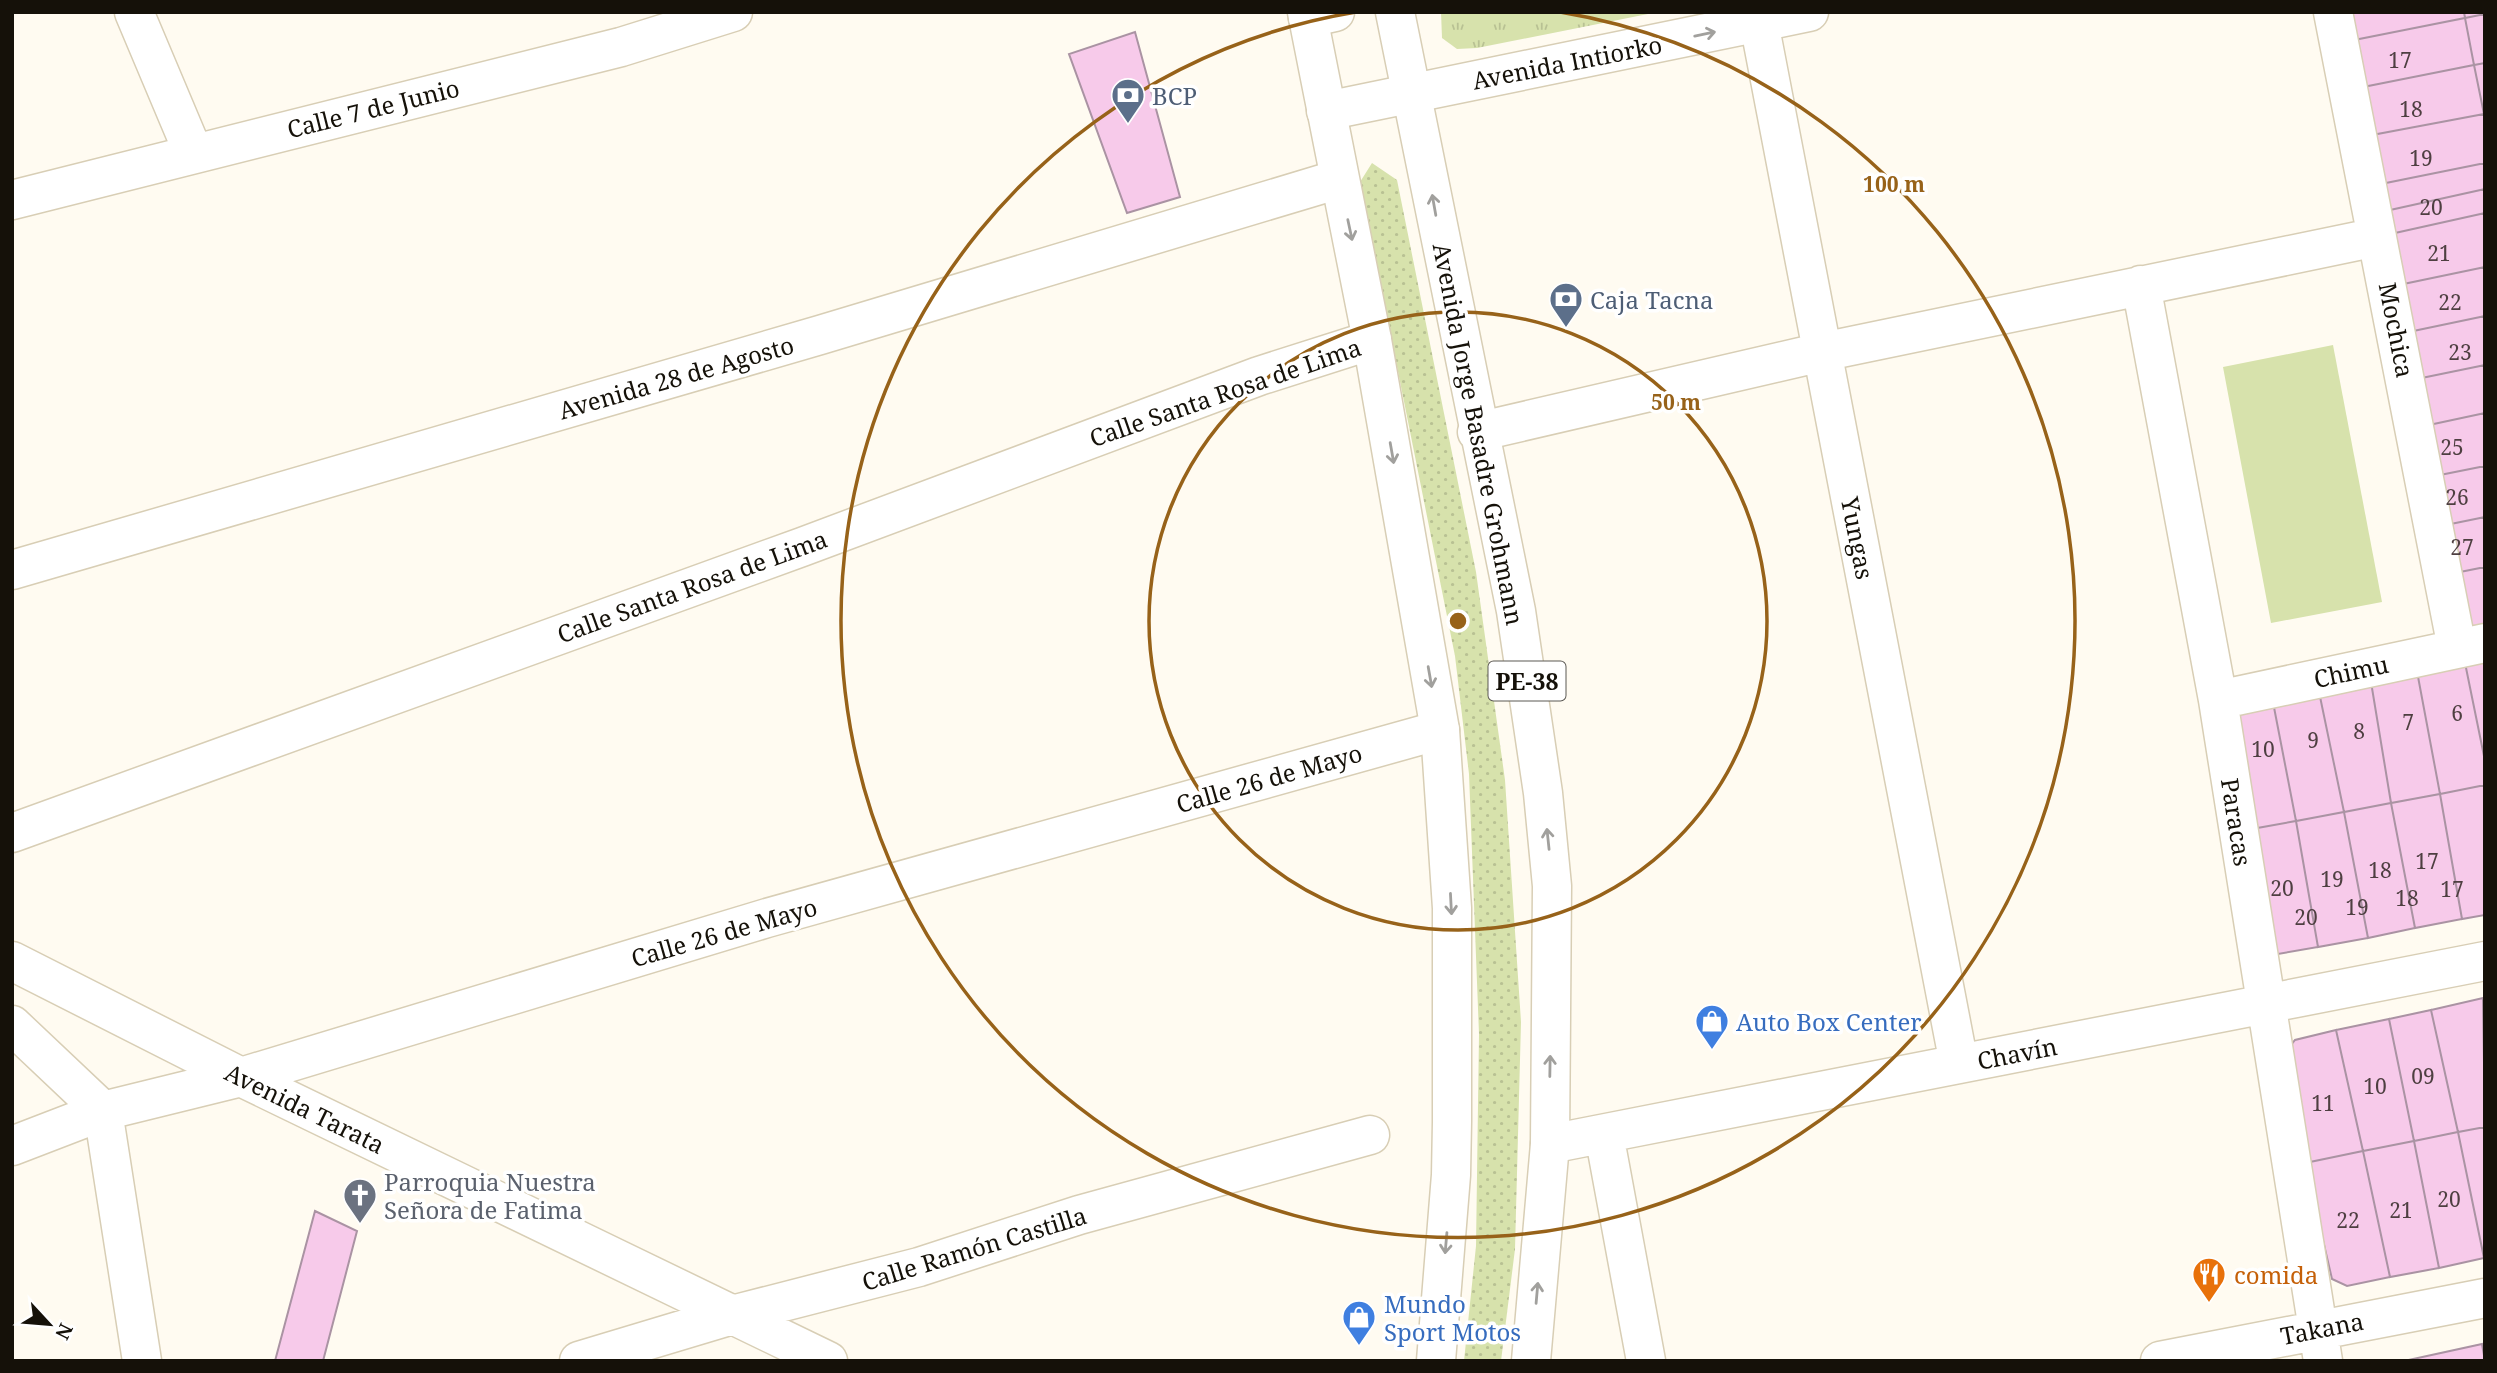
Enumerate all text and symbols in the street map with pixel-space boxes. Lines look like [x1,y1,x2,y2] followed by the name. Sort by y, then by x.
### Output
[1469,27,1665,97] street label: Avenida Intiorko
[1693,27,1716,41] one-way arrow
[2388,46,2412,74] house number: 17
[283,71,463,145] street label: Calle 7 de Junio
[1109,76,1147,125] bank icon: BCP
[1152,79,1197,112] place label: BCP
[2399,95,2423,123] house number: 18
[2409,144,2433,172] house number: 19
[1863,170,1925,198] text: 100 m
[2419,193,2443,221] house number: 20
[1427,194,1440,217] one-way arrow
[1343,218,1357,240] one-way arrow
[2427,239,2451,267] house number: 21
[1426,240,1532,628] street label: Avenida Jorge Basadre Grohmann
[1547,280,1585,329] bank icon: Caja Tacna
[2372,280,2422,380] street label: Mochica
[1590,283,1714,316] place label: Caja Tacna
[2438,288,2462,316] house number: 22
[555,328,797,426] street label: Avenida 28 de Agosto
[1085,330,1365,454] street label: Calle Santa Rosa de Lima
[2448,338,2472,366] house number: 23
[1651,388,1701,416] text: 50 m
[2440,433,2464,461] house number: 25
[1386,441,1399,464] one-way arrow
[2445,483,2469,511] house number: 26
[1834,493,1882,582] street label: Yungas
[552,522,832,650] street label: Calle Santa Rosa de Lima
[2450,533,2474,561] house number: 27
[1446,609,1470,633] centre of rings
[2311,647,2391,695] street label: Chimu
[1488,662,1566,701] road number: PE-38
[1424,665,1438,688] one-way arrow
[2451,699,2463,727] house number: 6
[2402,708,2414,736] house number: 7
[2353,717,2365,745] house number: 8
[2307,726,2319,754] house number: 9
[2251,735,2275,763] house number: 10
[1172,736,1366,820] street label: Calle 26 de Mayo
[2214,776,2260,868] street label: Paracas
[1541,828,1554,850] one-way arrow
[2415,847,2439,875] house number: 17
[2368,856,2392,884] house number: 18
[2320,865,2344,893] house number: 19
[2270,874,2294,902] house number: 20
[2440,875,2464,903] house number: 17
[2395,884,2419,912] house number: 18
[627,890,821,974] street label: Calle 26 de Mayo
[1445,892,1458,915] one-way arrow
[2345,893,2369,921] house number: 19
[2294,903,2318,931] house number: 20
[1693,1002,1731,1051] shop icon: Auto Box Center
[1736,1005,1922,1038] place label: Auto Box Center
[1974,1029,2060,1077] street label: Chavín
[220,1055,390,1161] street label: Avenida Tarata
[1543,1055,1557,1078] one-way arrow
[2411,1062,2435,1090] house number: 09
[2363,1072,2387,1100] house number: 10
[2311,1089,2335,1117] house number: 11
[384,1165,596,1226] place label: Parroquia Nuestra Señora de Fatima
[341,1176,379,1225] church icon: Parroquia Nuestra Señora de Fatima
[2437,1185,2461,1213] house number: 20
[2389,1196,2413,1224] house number: 21
[858,1198,1090,1298] street label: Calle Ramón Castilla
[2336,1206,2360,1234] house number: 22
[1439,1231,1452,1254] one-way arrow
[2190,1255,2228,1304] restaurant icon: comida
[2234,1258,2318,1291] place label: comida
[1531,1282,1544,1305] one-way arrow
[1384,1287,1521,1348] place label: Mundo Sport Motos
[14,1289,84,1359] north arrow
[1340,1298,1378,1347] shop icon: Mundo Sport Motos
[2278,1304,2366,1352] street label: Takana
[49,1319,79,1344] text: N

